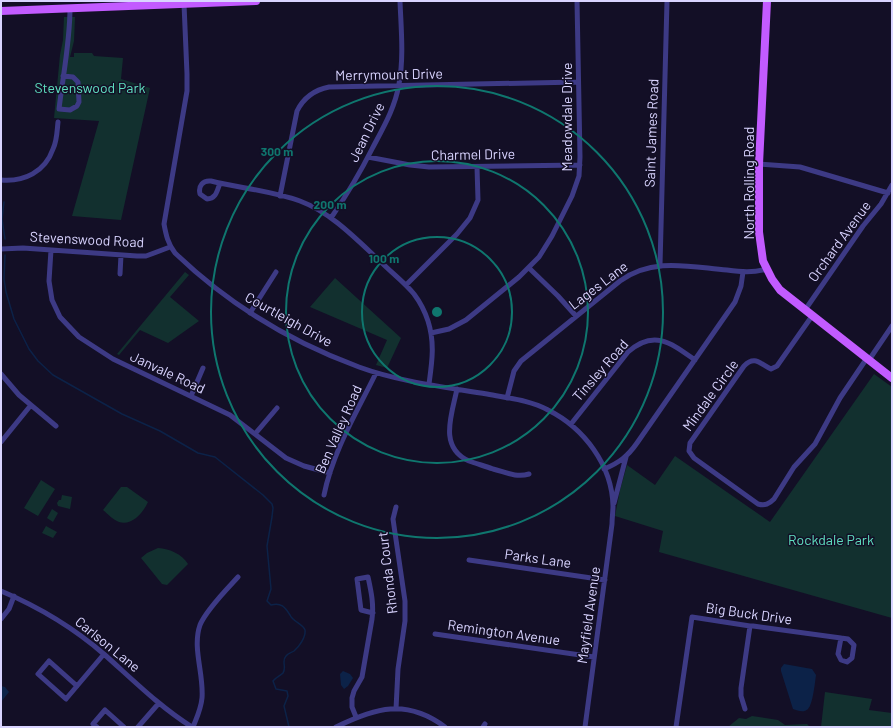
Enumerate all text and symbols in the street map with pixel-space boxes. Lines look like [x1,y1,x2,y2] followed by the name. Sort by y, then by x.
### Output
[558,63,575,171] street label: Meadowdale Drive
[335,65,443,83] street label: Merrymount Drive
[641,78,661,188] street label: Saint James Road
[34,79,146,96] park label: Stevenswood Park
[344,99,388,165] street label: Jean Drive
[740,127,757,239] street label: North Rolling Road
[261,144,293,158] text: 300 m
[431,145,515,163] street label: Charmel Drive
[314,197,346,211] text: 200 m
[804,197,874,285] street label: Orchard Avenue
[29,228,145,250] street label: Stevenswood Road
[369,251,399,265] text: 100 m
[565,257,631,313] street label: Lages Lane
[242,288,336,350] street label: Courtleigh Drive
[430,305,444,319] centre of rings
[569,336,631,404] street label: Tinsley Road
[128,347,208,397] street label: Janvale Road
[678,356,742,434] street label: Mindale Circle
[311,382,365,476] street label: Ben Valley Road
[374,531,400,615] street label: Rhonda Court
[788,531,874,548] park label: Rockdale Park
[504,545,572,571] street label: Parks Lane
[573,565,603,665] street label: Mayfield Avenue
[705,599,793,627] street label: Big Buck Drive
[72,613,144,675] street label: Carlson Lane
[447,616,561,648] street label: Remington Avenue

